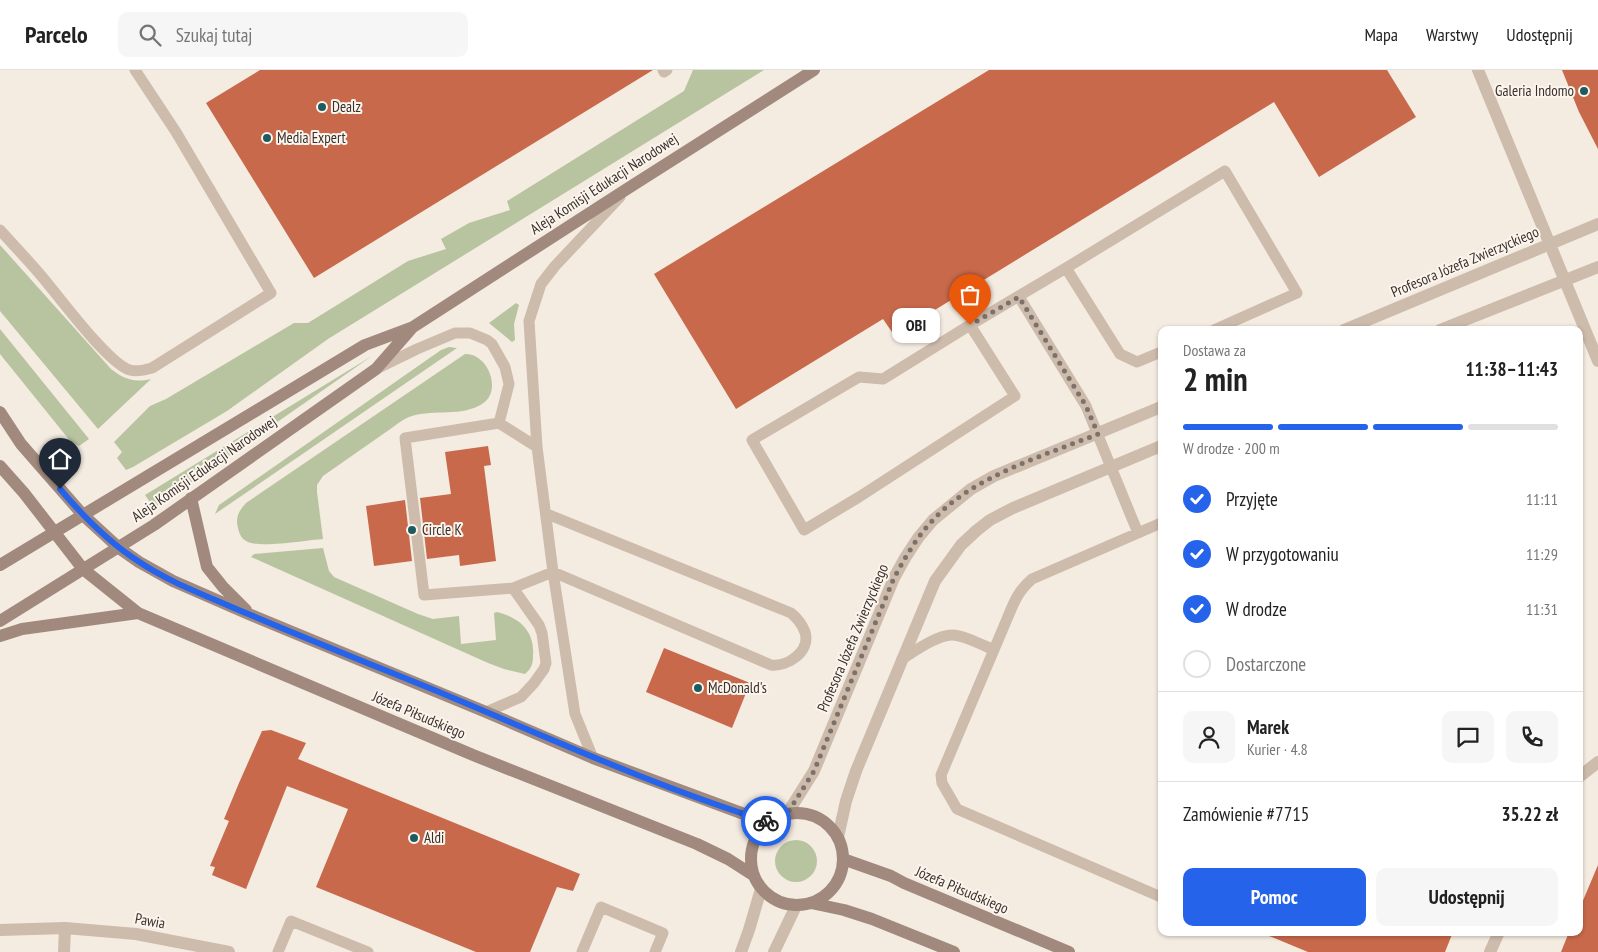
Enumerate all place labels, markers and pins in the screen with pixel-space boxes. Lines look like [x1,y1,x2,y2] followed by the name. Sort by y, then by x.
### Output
[1495,81,1574,100] place label: Galeria Indomo
[1578,85,1590,97] marker: Galeria Indomo
[332,97,361,116] place label: Dealz
[316,101,328,113] marker: Dealz
[277,128,346,147] place label: Media Expert
[261,132,273,144] marker: Media Expert
[949,274,991,325] pin
[892,308,940,342] callout: OBI
[39,438,81,489] pin
[422,520,462,539] place label: Circle K
[406,524,418,536] marker: Circle K
[708,678,767,697] place label: McDonald's
[692,682,704,694] marker: McDonald's
[424,828,444,847] place label: Aldi
[408,832,420,844] marker: Aldi

